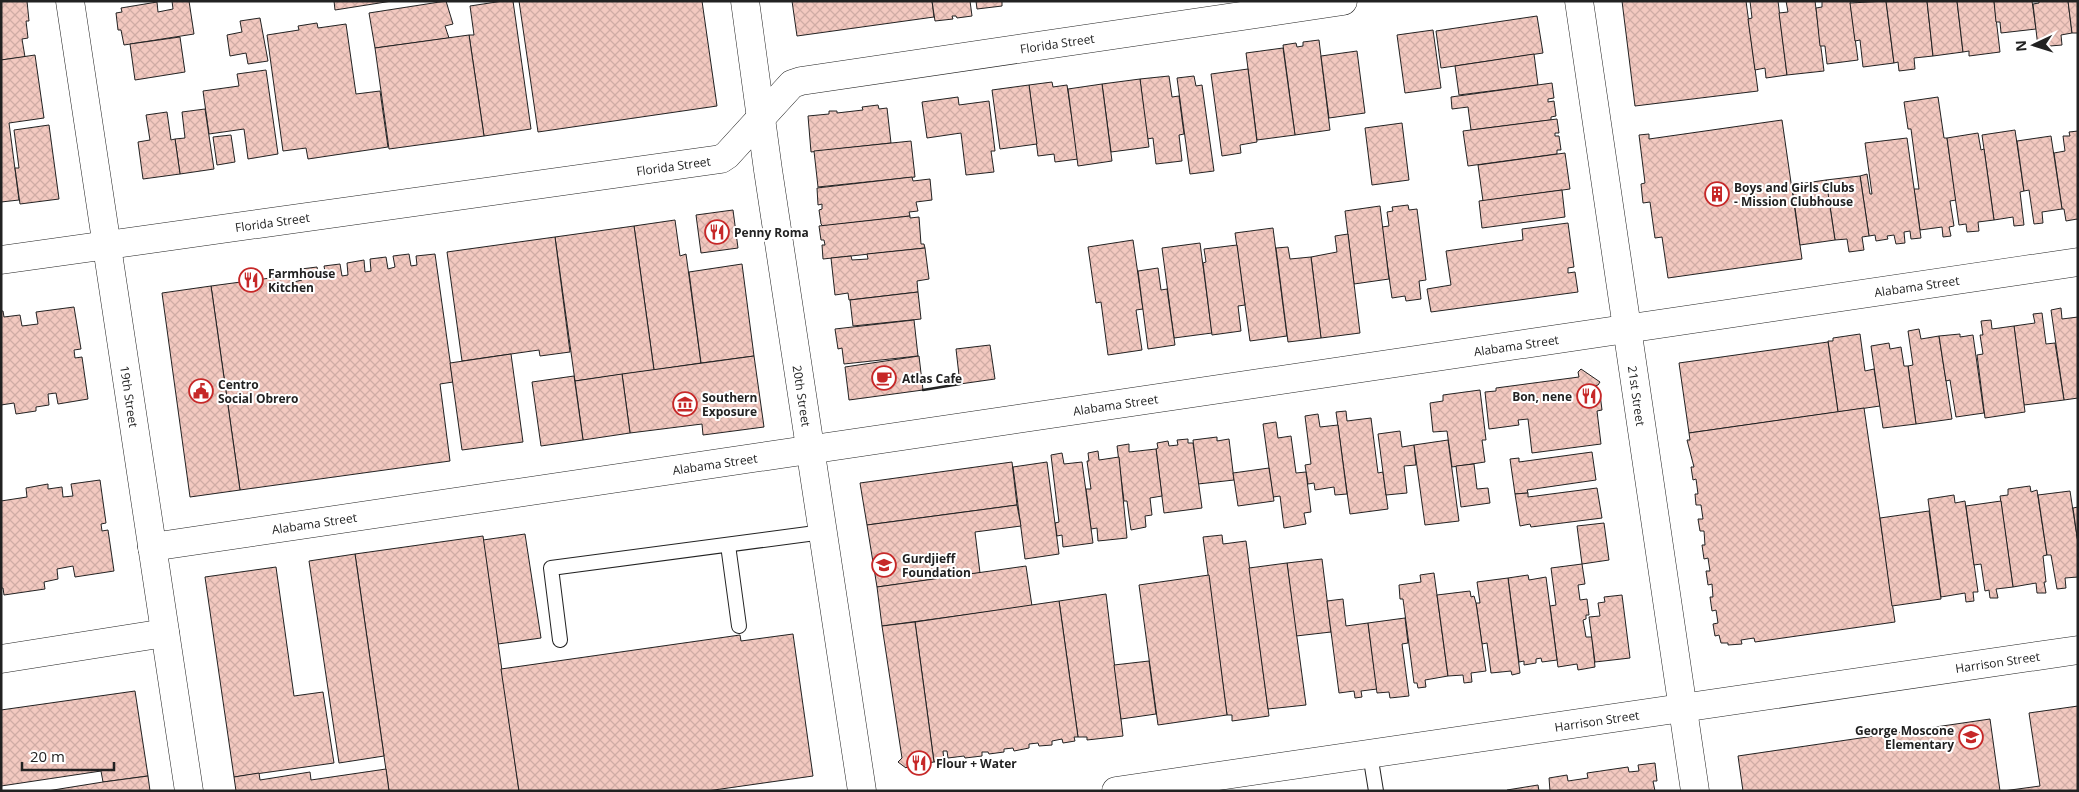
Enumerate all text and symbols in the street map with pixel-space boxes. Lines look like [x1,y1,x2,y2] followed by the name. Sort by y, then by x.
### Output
[2009,20,2059,70] north arrow
[1019,29,1096,57] street label: Florida Street
[2011,40,2030,52] text: N
[635,152,712,179] street label: Florida Street
[1734,179,1855,210] place label: Boys and Girls Clubs - Mission Clubhouse
[1704,181,1730,207] building icon: Boys and Girls Clubs - Mission Clubhouse
[234,208,311,236] street label: Florida Street
[704,219,730,245] restaurant icon: Penny Roma
[734,224,809,241] place label: Penny Roma
[268,265,335,296] place label: Farmhouse Kitchen
[238,267,264,293] restaurant icon: Farmhouse Kitchen
[1873,271,1960,301] street label: Alabama Street
[1472,330,1560,360] street label: Alabama Street
[789,364,815,428] street label: 20th Street
[117,365,143,428] street label: 19th Street
[871,365,897,391] cafe icon: Atlas Cafe
[1624,365,1650,427] street label: 21st Street
[902,370,962,387] place label: Atlas Cafe
[218,376,298,407] place label: Centro Social Obrero
[188,378,214,404] public building icon: Centro Social Obrero
[1576,383,1602,409] restaurant icon: Bon, nene
[1512,388,1572,405] place label: Bon, nene
[702,389,757,420] place label: Southern Exposure
[1072,390,1159,419] street label: Alabama Street
[672,391,698,417] museum icon: Southern Exposure
[671,449,759,478] street label: Alabama Street
[271,508,358,538] street label: Alabama Street
[902,550,971,581] place label: Gurdjieff Foundation
[871,552,897,578] school or university icon: Gurdjieff Foundation
[1954,647,2041,676] street label: Harrison Street
[1553,706,1640,735] street label: Harrison Street
[1855,722,1954,753] place label: George Moscone Elementary
[1958,724,1984,750] school or university icon: George Moscone Elementary
[22,740,115,772] scale bar
[30,746,65,766] text: 20 m
[906,750,932,776] restaurant icon: Flour + Water
[936,755,1017,772] place label: Flour + Water

